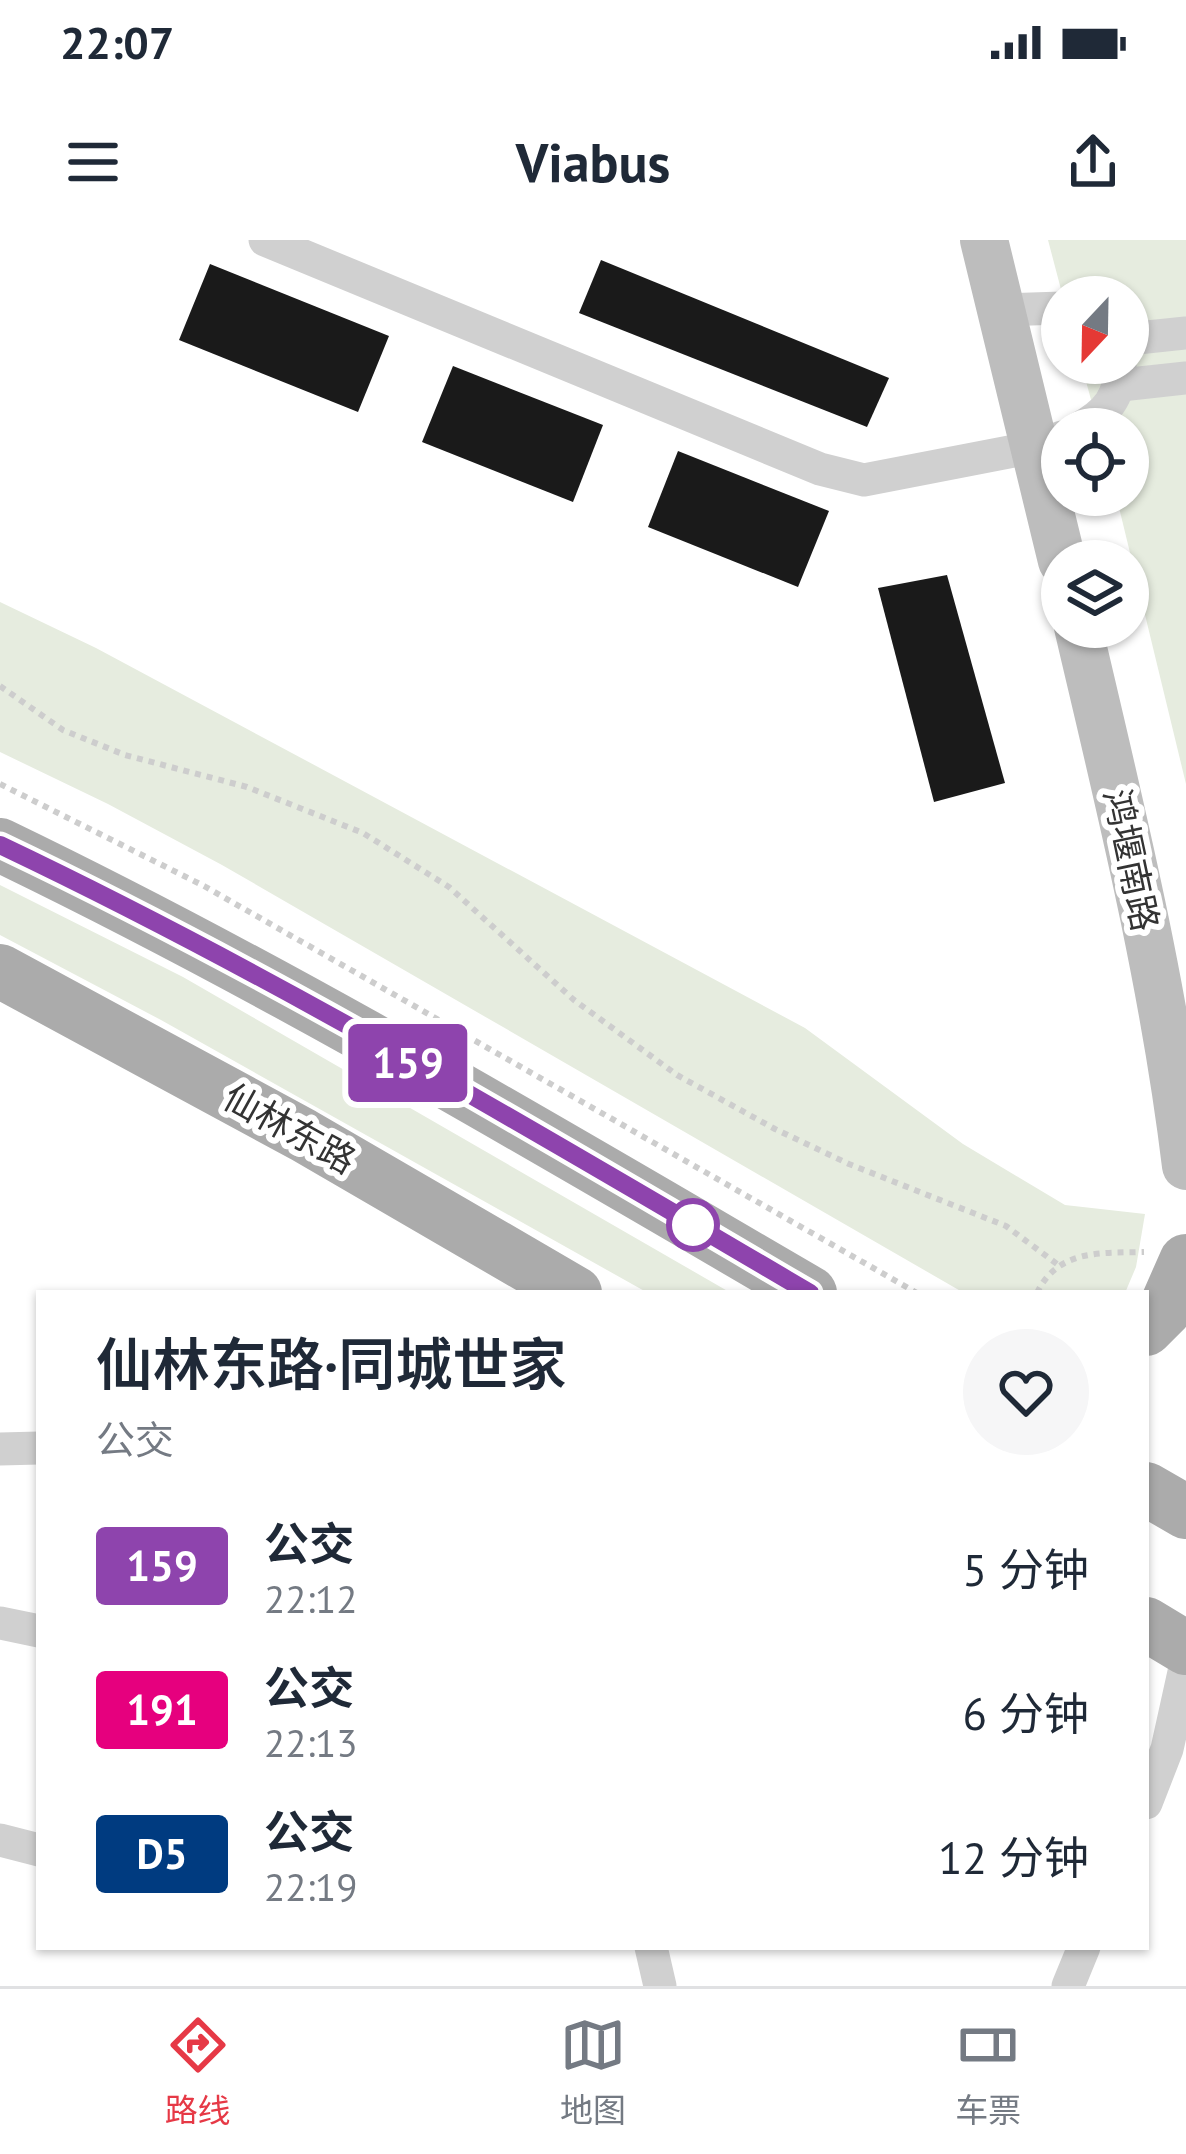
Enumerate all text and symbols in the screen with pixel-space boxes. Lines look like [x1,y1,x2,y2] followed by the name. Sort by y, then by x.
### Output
[60,13,174,71] text: 22:07
[516,127,670,197] text: Viabus
[60,129,126,195] icon: menu
[1060,129,1126,195] icon: share
[1041,276,1149,384] north arrow
[1041,276,1149,648] map controls
[1041,408,1149,516] button: locate
[1041,540,1149,648] button: layers
[1094,785,1170,935] street label: 鸿堰南路
[339,1024,477,1102] line badge: 159
[372,1035,444,1090] text: 159
[216,1073,364,1183] street label: 仙林东路
[668,1200,718,1250] unlabelled marker
[96,1327,566,1401] text: 仙林东路·同城世家
[963,1329,1089,1455] button: heart
[96,1414,174,1465] text: 公交
[264,1514,354,1572] text: 公交
[126,1538,198,1593] text: 159
[962,1540,1089,1598] text: 5 分钟
[264,1573,358,1624] text: 22:12
[264,1658,354,1716] text: 公交
[126,1682,198,1737] text: 191
[962,1684,1089,1742] text: 6 分钟
[264,1717,358,1768] text: 22:13
[264,1802,354,1860] text: 公交
[137,1826,188,1881] text: D5
[938,1828,1089,1886] text: 12 分钟
[264,1861,358,1912] text: 22:19
[165,2012,231,2132] tab: 路线
[560,2012,626,2132] tab: 地图
[955,2012,1021,2132] tab: 车票

